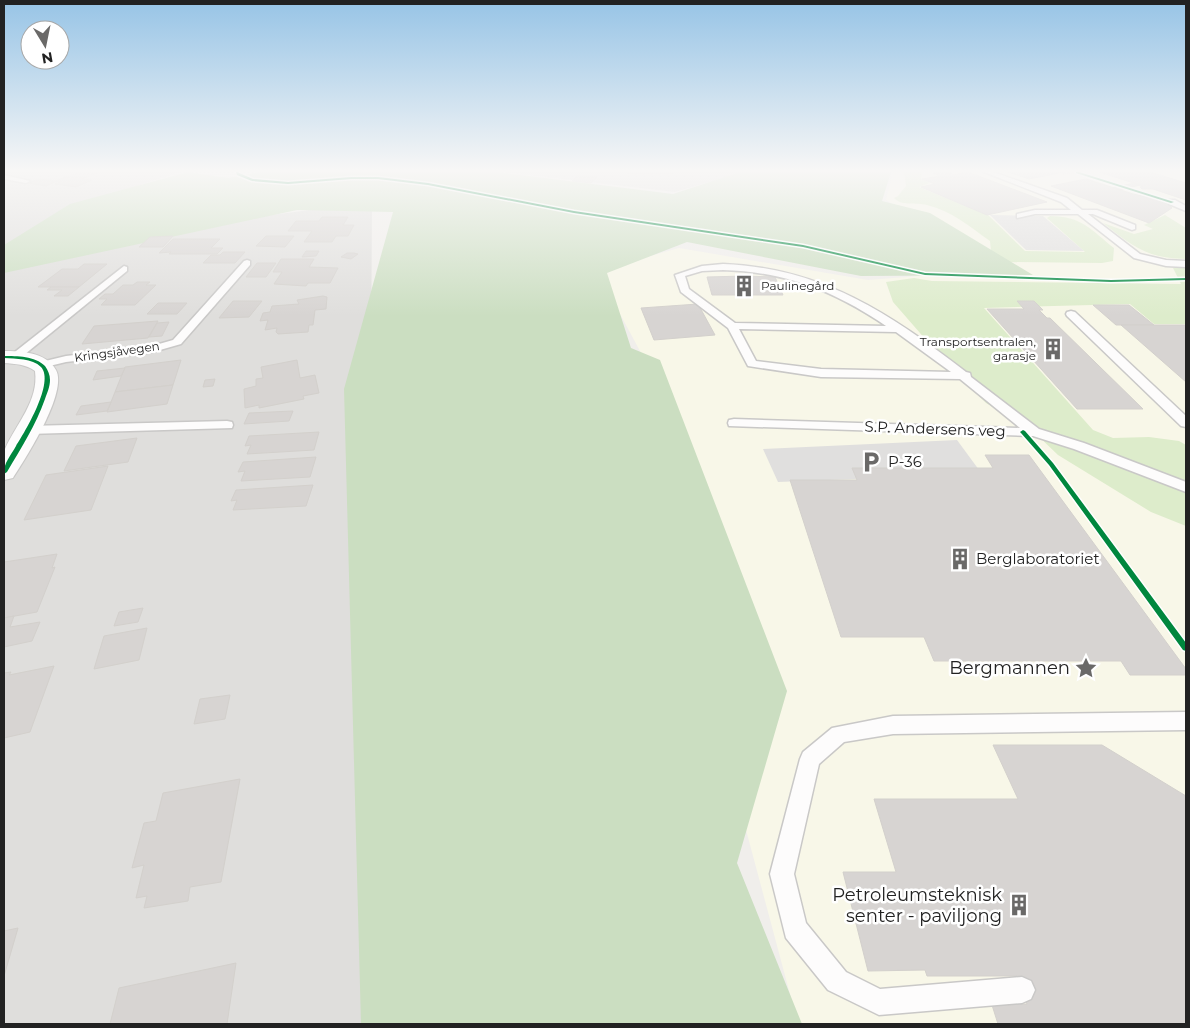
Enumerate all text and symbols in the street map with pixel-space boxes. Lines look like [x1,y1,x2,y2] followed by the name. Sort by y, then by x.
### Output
[20,20,70,70] north arrow
[40,48,54,68] text: N
[731,273,757,299] building icon: Paulinegård
[761,278,835,293] place label: Paulinegård
[920,334,1036,363] place label: Transportsentralen, garasje
[1040,336,1066,362] building icon: Transportsentralen, garasje
[73,338,161,365] street label: Kringsjåvegen
[864,417,1006,440] street label: S.P. Andersens veg
[858,449,884,475] parking icon: P-36
[888,452,922,471] place label: P-36
[947,546,973,572] building icon: Berglaboratoriet
[976,549,1099,568] place label: Berglaboratoriet
[1073,655,1099,681] place icon: Bergmannen
[949,657,1070,679] place label: Bergmannen
[832,884,1002,927] place label: Petroleumsteknisk senter - paviljong
[1006,892,1032,918] building icon: Petroleumsteknisk senter - paviljong

